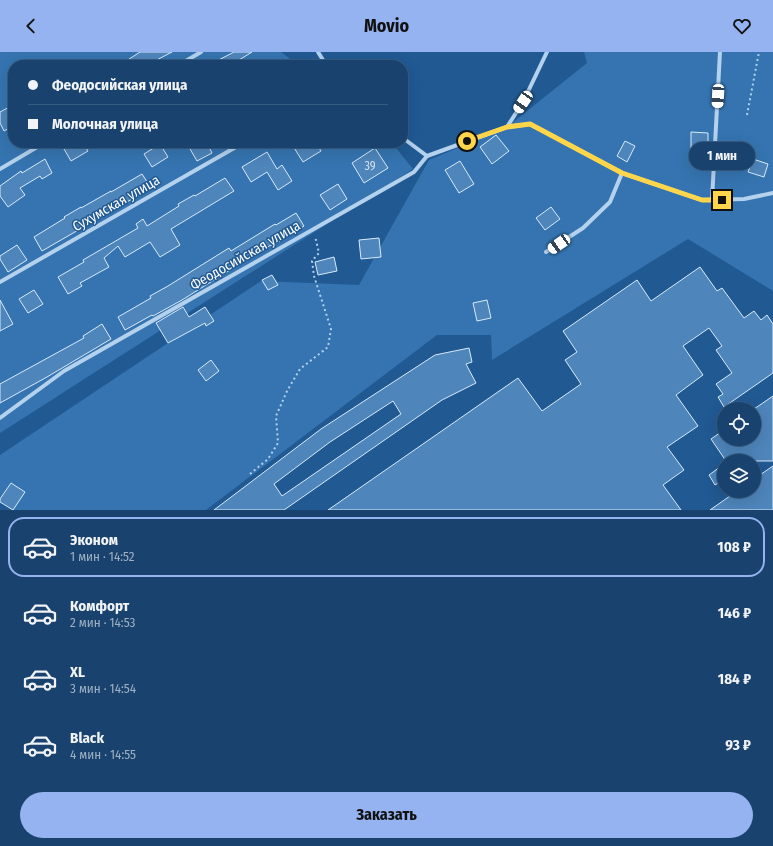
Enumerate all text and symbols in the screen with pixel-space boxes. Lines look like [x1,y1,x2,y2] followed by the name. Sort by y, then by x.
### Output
[20,15,42,37] icon: back
[364,15,409,37] text: Movio
[731,15,753,37] icon: heart
[52,76,187,94] text: Феодосийская улица
[711,84,725,108] car
[511,89,535,115] car
[52,115,158,133] text: Молочная улица
[458,132,476,150] route start
[689,142,755,170] callout: 1 мин
[707,148,737,163] text: 1 мин
[364,159,376,173] house number: 39
[70,172,163,235] street label: Сухумская улица
[713,191,731,209] route end
[187,217,303,294] street label: Феодосийская улица
[546,232,572,256] car
[717,402,761,498] map controls
[717,402,761,446] button: locate
[717,454,761,498] button: layers
[22,529,58,565] icon: car
[70,531,118,549] text: Эконом
[717,538,751,556] text: 108 ₽
[70,549,135,564] text: 1 мин · 14:52
[22,595,58,631] icon: car
[70,597,129,615] text: Комфорт
[718,604,751,622] text: 146 ₽
[70,615,135,630] text: 2 мин · 14:53
[22,661,58,697] icon: car
[70,663,85,681] text: XL
[718,670,751,688] text: 184 ₽
[70,681,136,696] text: 3 мин · 14:54
[22,727,58,763] icon: car
[70,729,104,747] text: Black
[725,736,751,754] text: 93 ₽
[70,747,136,762] text: 4 мин · 14:55
[20,792,753,838] button: Заказать

